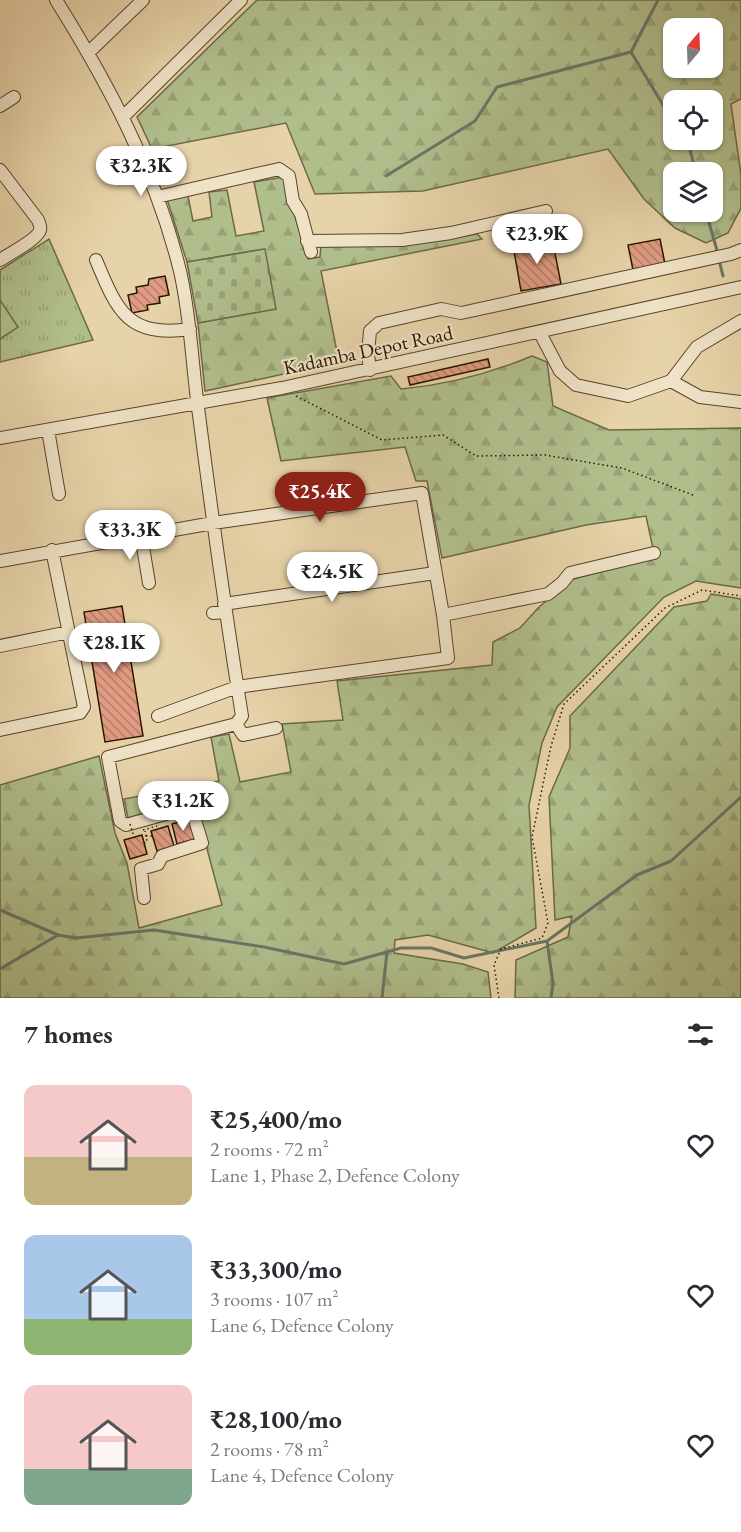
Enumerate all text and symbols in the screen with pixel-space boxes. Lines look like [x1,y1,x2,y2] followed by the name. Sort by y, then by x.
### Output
[663,18,723,78] north arrow
[663,18,723,222] map controls
[663,90,723,150] button: locate
[92,146,190,197] pin: ₹32.3K
[110,152,172,178] text: ₹32.3K
[663,162,723,222] button: layers
[488,214,586,265] pin: ₹23.9K
[506,220,568,246] text: ₹23.9K
[281,319,456,381] street label: Kadamba Depot Road
[271,472,369,523] pin: ₹25.4K
[289,478,351,504] text: ₹25.4K
[81,510,179,561] pin: ₹33.3K
[99,516,161,542] text: ₹33.3K
[283,552,381,603] pin: ₹24.5K
[301,558,363,584] text: ₹24.5K
[65,623,163,674] pin: ₹28.1K
[83,629,145,655] text: ₹28.1K
[134,781,232,832] pin: ₹31.2K
[152,787,214,813] text: ₹31.2K
[24,1017,113,1051] text: 7 homes
[684,1018,717,1051] icon: filters
[210,1102,342,1136] text: ₹25,400/mo
[72,1109,144,1181] icon: home
[684,1129,717,1162] icon: heart
[210,1136,329,1162] text: 2 rooms · 72 m²
[210,1162,460,1188] text: Lane 1, Phase 2, Defence Colony
[210,1252,342,1286] text: ₹33,300/mo
[72,1259,144,1331] icon: home
[684,1279,717,1312] icon: heart
[210,1286,338,1312] text: 3 rooms · 107 m²
[210,1312,394,1338] text: Lane 6, Defence Colony
[210,1402,342,1436] text: ₹28,100/mo
[72,1409,144,1481] icon: home
[684,1429,717,1462] icon: heart
[210,1436,329,1462] text: 2 rooms · 78 m²
[210,1462,394,1488] text: Lane 4, Defence Colony

